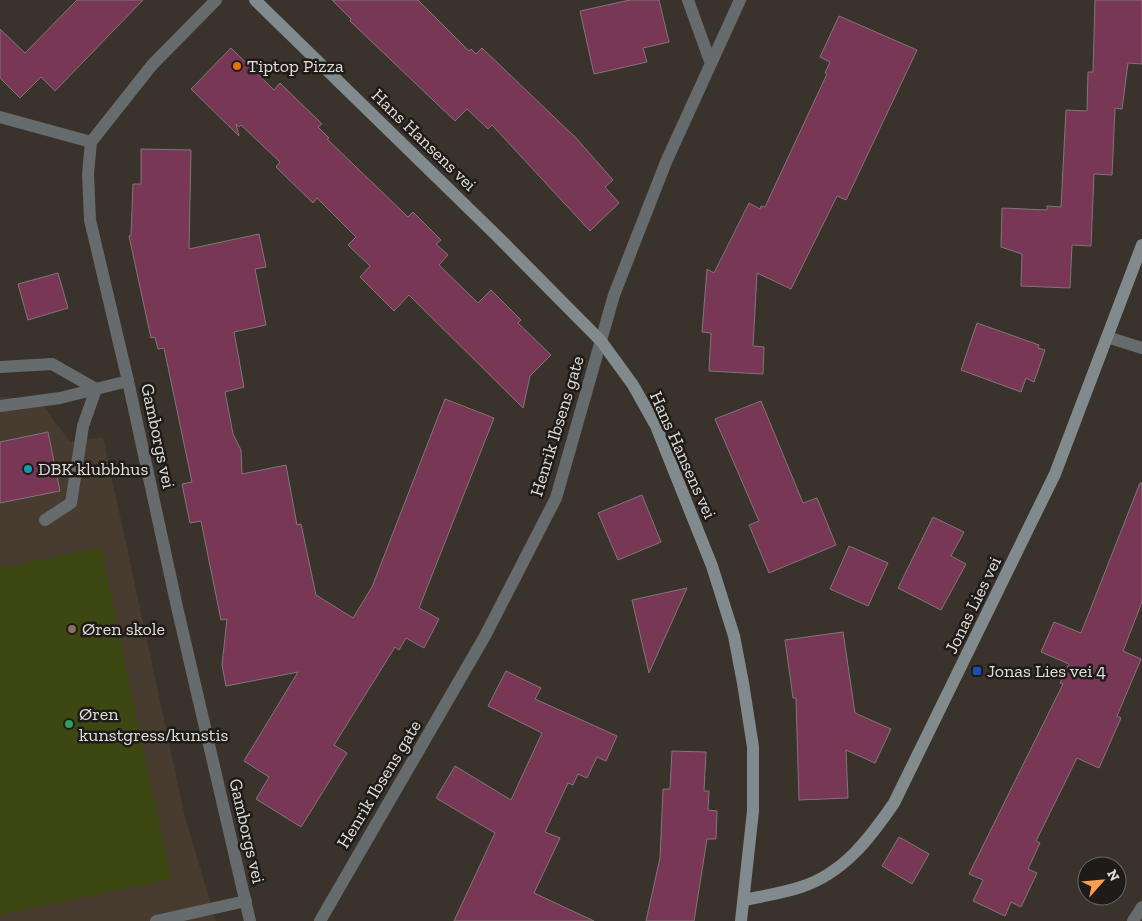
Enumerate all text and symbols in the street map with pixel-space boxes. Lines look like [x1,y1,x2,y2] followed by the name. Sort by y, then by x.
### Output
[247,55,344,77] place label: Tiptop Pizza
[231,60,243,72] marker: Tiptop Pizza
[367,84,481,196] street label: Hans Hansens vei
[525,353,589,499] street label: Henrik Ibsens gate
[136,381,180,491] street label: Gamborgs vei
[645,388,721,522] street label: Hans Hansens vei
[38,458,148,480] place label: DBK klubbhus
[22,463,34,475] marker: DBK klubbhus
[940,553,1006,657] street label: Jonas Lies vei
[82,618,165,640] place label: Øren skole
[66,623,78,635] marker: Øren skole
[987,660,1106,682] place label: Jonas Lies vei 4
[971,665,983,677] marker: Jonas Lies vei 4
[79,703,228,746] place label: Øren kunstgress/kunstis
[332,716,426,852] street label: Henrik Ibsens gate
[63,718,75,730] marker: Øren kunstgress/kunstis
[224,776,270,886] street label: Gamborgs vei
[1077,856,1127,906] north arrow
[1103,867,1123,884] text: N

